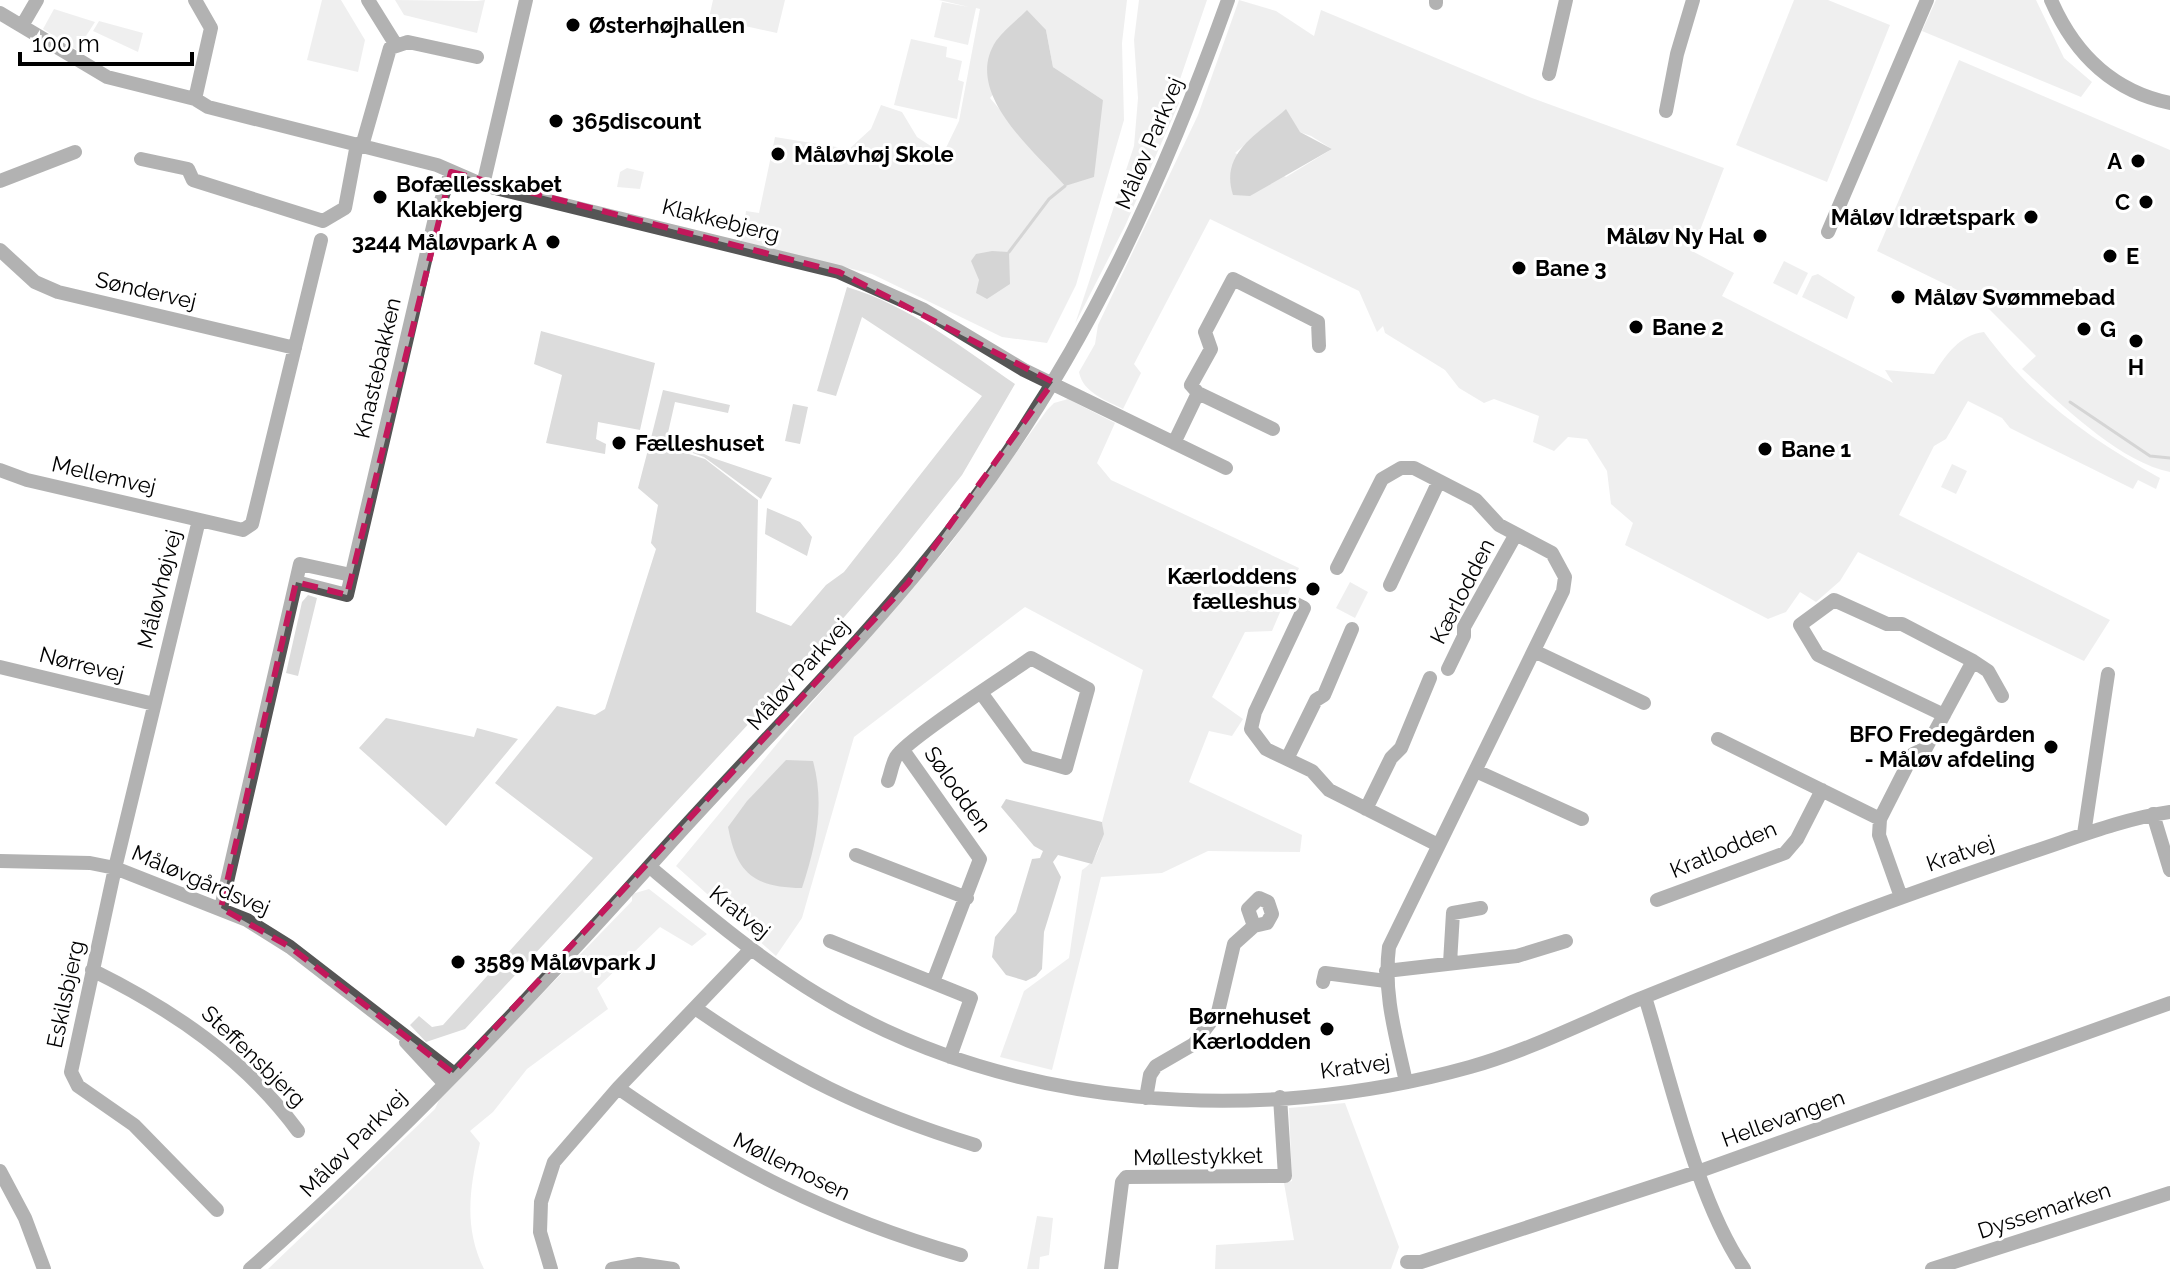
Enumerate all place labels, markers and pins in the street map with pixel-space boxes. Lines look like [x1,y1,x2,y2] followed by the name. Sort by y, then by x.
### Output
[589,12,745,38] place label: Østerhøjhallen
[564,16,582,34] marker: Østerhøjhallen
[572,108,702,134] place label: 365discount
[547,112,565,130] marker: 365discount
[794,141,954,167] place label: Måløvhøj Skole
[769,145,787,163] marker: Måløvhøj Skole
[2107,148,2122,174] place label: A
[2129,152,2147,170] marker: A
[396,171,563,222] place label: Bofællesskabet Klakkebjerg
[371,188,389,206] marker: Bofællesskabet Klakkebjerg
[2115,189,2130,215] place label: C
[2137,193,2155,211] marker: C
[1831,204,2016,230] place label: Måløv Idrætspark
[2022,208,2040,226] marker: Måløv Idrætspark
[1606,223,1745,249] place label: Måløv Ny Hal
[1751,227,1769,245] marker: Måløv Ny Hal
[352,229,537,255] place label: 3244 Måløvpark A
[544,233,562,251] marker: 3244 Måløvpark A
[2126,243,2139,269] place label: E
[2101,247,2119,265] marker: E
[1535,255,1607,281] place label: Bane 3
[1510,259,1528,277] marker: Bane 3
[1914,284,2115,310] place label: Måløv Svømmebad
[1889,288,1907,306] marker: Måløv Svømmebad
[1652,314,1724,340] place label: Bane 2
[2100,316,2116,342] place label: G
[1627,318,1645,336] marker: Bane 2
[2075,320,2093,338] marker: G
[2127,332,2145,350] marker: H
[2128,354,2144,380] place label: H
[635,430,765,456] place label: Fælleshuset
[610,434,628,452] marker: Fælleshuset
[1781,436,1851,462] place label: Bane 1
[1756,440,1774,458] marker: Bane 1
[1167,563,1297,614] place label: Kærloddens fælleshus
[1304,580,1322,598] marker: Kærloddens fælleshus
[1849,721,2035,772] place label: BFO Fredegården - Måløv afdeling
[2042,738,2060,756] marker: BFO Fredegården - Måløv afdeling
[474,949,656,975] place label: 3589 Måløvpark J
[449,953,467,971] marker: 3589 Måløvpark J
[1188,1003,1312,1054] place label: Børnehuset Kærlodden
[1318,1020,1336,1038] marker: Børnehuset Kærlodden

